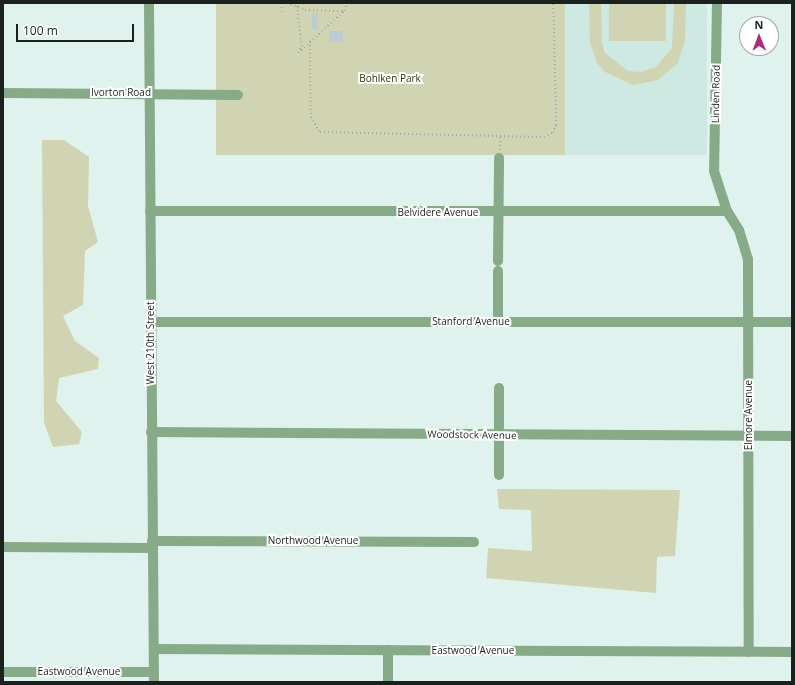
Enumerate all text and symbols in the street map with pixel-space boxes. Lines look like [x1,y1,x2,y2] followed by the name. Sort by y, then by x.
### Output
[18,16,136,42] scale bar
[739,16,779,56] north arrow
[754,17,763,32] text: N
[23,22,58,39] text: 100 m
[709,65,723,123] street label: Linden Road
[359,73,421,85] park label: Bohlken Park
[91,87,151,99] street label: Ivorton Road
[398,207,478,219] street label: Belvidere Avenue
[145,301,157,385] street label: West 210th Street
[432,316,510,328] street label: Stanford Avenue
[743,380,755,450] street label: Elmore Avenue
[427,428,517,442] street label: Woodstock Avenue
[268,535,358,547] street label: Northwood Avenue
[432,645,514,657] street label: Eastwood Avenue
[38,666,120,678] street label: Eastwood Avenue

